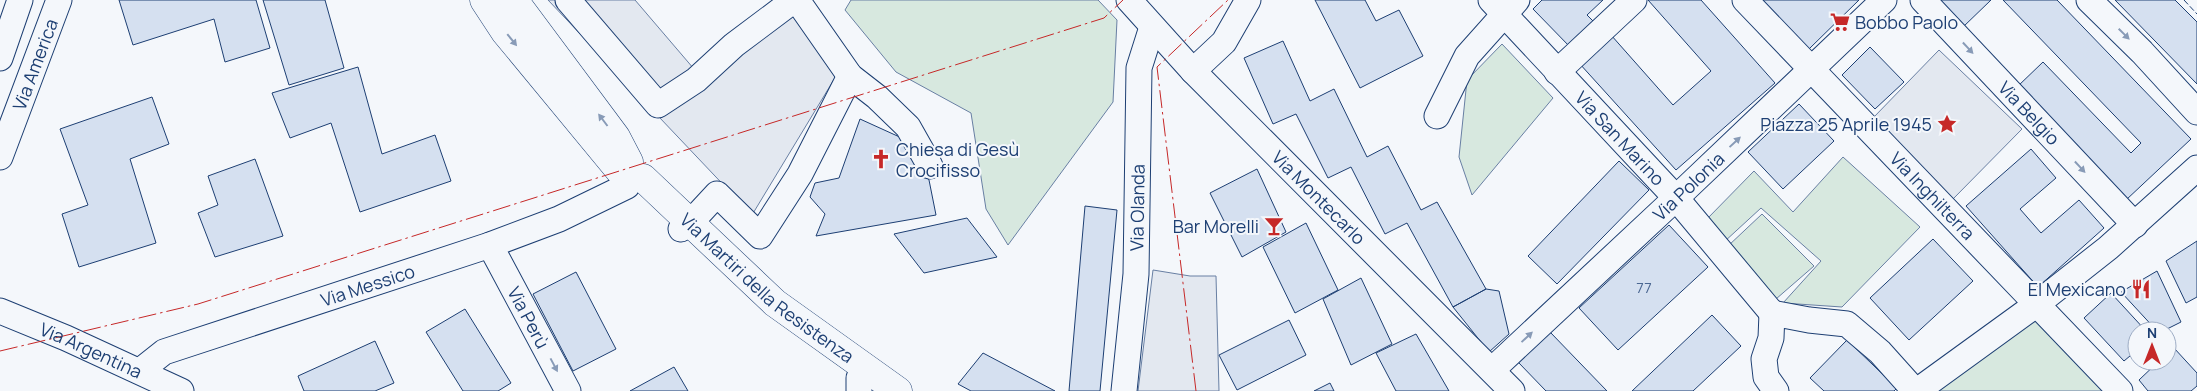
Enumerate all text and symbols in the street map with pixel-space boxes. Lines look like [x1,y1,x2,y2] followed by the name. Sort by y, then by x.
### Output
[1855,10,1958,34] place label: Bobbo Paolo
[1829,11,1851,33] supermarket icon: Bobbo Paolo
[7,15,63,114] street label: Via America
[2117,28,2129,40] one-way arrow
[506,33,517,46] one-way arrow
[1962,42,1974,54] one-way arrow
[1993,76,2065,150] street label: Via Belgio
[1570,86,1670,190] street label: Via San Marino
[1760,112,1932,136] place label: Piazza 25 Aprile 1945
[598,113,608,127] one-way arrow
[1936,113,1958,135] place icon: Piazza 25 Aprile 1945
[1729,136,1741,148] one-way arrow
[896,137,1019,182] place label: Chiesa di Gesù Crocifisso
[1267,145,1371,250] street label: Via Montecarlo
[1885,146,1980,245] street label: Via Inghilterra
[1648,147,1729,226] street label: Via Polonia
[870,148,892,170] church icon: Chiesa di Gesù Crocifisso
[2074,160,2086,172] one-way arrow
[1124,164,1150,251] street label: Via Olanda
[675,208,859,368] street label: Via Martiri della Resistenza
[1173,214,1259,238] place label: Bar Morelli
[1263,215,1285,237] bar icon: Bar Morelli
[318,259,418,312] street label: Via Messico
[1636,277,1652,298] house number: 77
[2028,277,2126,301] place label: El Mexicano
[2130,278,2152,300] restaurant icon: El Mexicano
[502,282,555,352] street label: Via Perù
[36,317,146,383] street label: Via Argentina
[2127,321,2177,371] north arrow
[2147,323,2157,342] text: N
[1521,331,1533,343] one-way arrow
[550,358,558,372] one-way arrow

